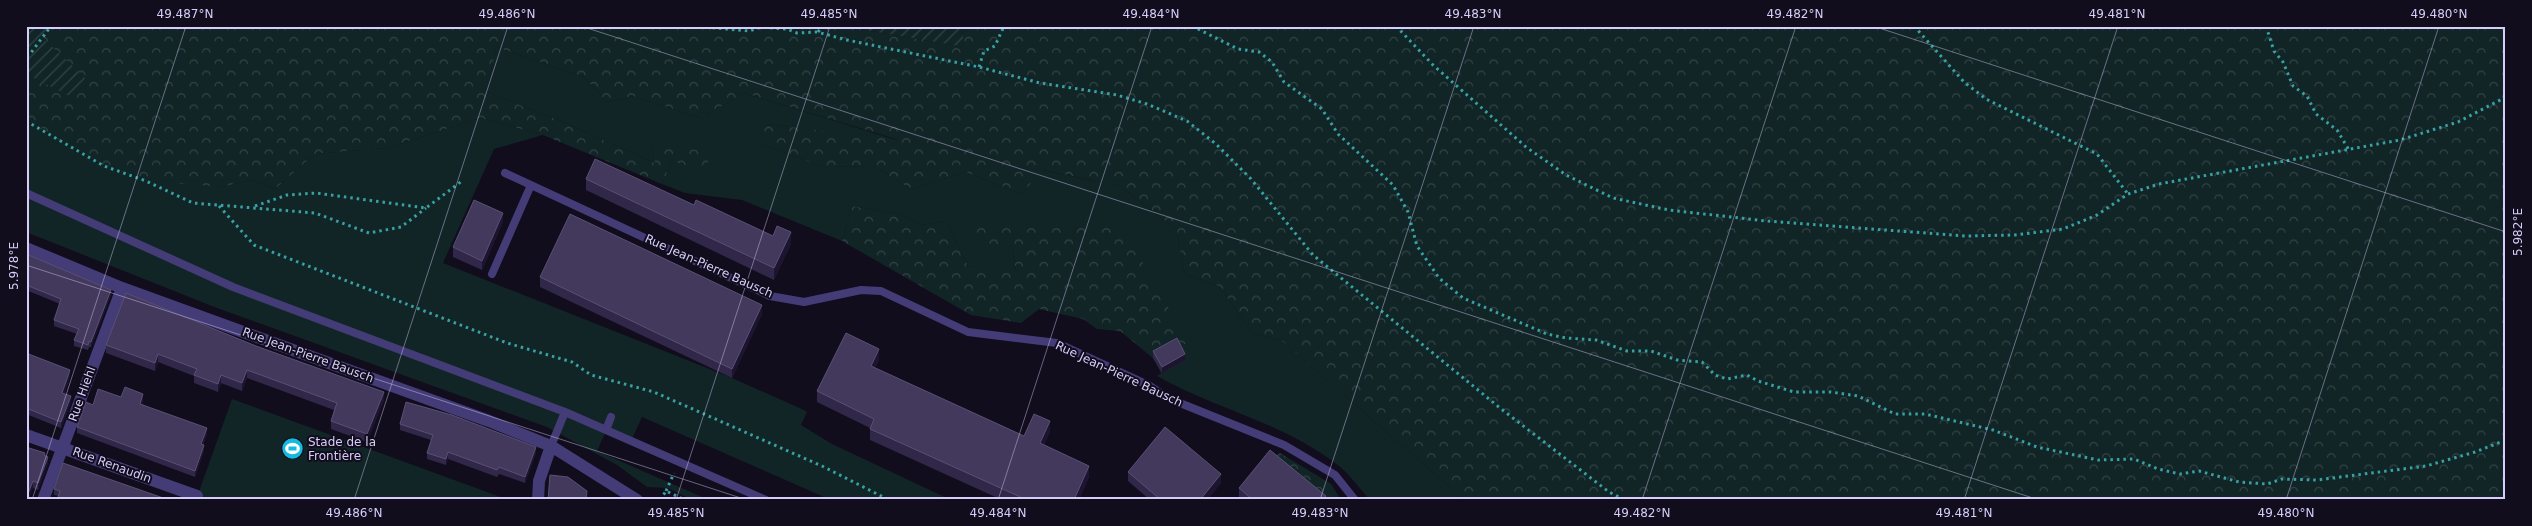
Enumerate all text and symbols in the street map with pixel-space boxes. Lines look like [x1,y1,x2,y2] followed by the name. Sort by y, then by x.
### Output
[157,7,213,21] text: 49.487°N
[479,7,535,21] text: 49.486°N
[801,7,857,21] text: 49.485°N
[1123,7,1179,21] text: 49.484°N
[1445,7,1501,21] text: 49.483°N
[1767,7,1823,21] text: 49.482°N
[2089,7,2145,21] text: 49.481°N
[2411,7,2467,21] text: 49.480°N
[2511,208,2525,256] text: 5.982°E
[643,231,775,301] street label: Rue Jean-Pierre Bausch
[7,242,21,290] text: 5.978°E
[240,325,376,385] street label: Rue Jean-Pierre Bausch
[1053,338,1185,410] street label: Rue Jean-Pierre Bausch
[66,365,98,423] street label: Rue Hiehl
[308,435,376,463] place label: Stade de la Frontière
[280,437,304,461] sports icon: Stade de la Frontière
[71,444,153,486] street label: Rue Renaudin
[326,506,382,520] text: 49.486°N
[648,506,704,520] text: 49.485°N
[970,506,1026,520] text: 49.484°N
[1292,506,1348,520] text: 49.483°N
[1614,506,1670,520] text: 49.482°N
[1936,506,1992,520] text: 49.481°N
[2258,506,2314,520] text: 49.480°N

